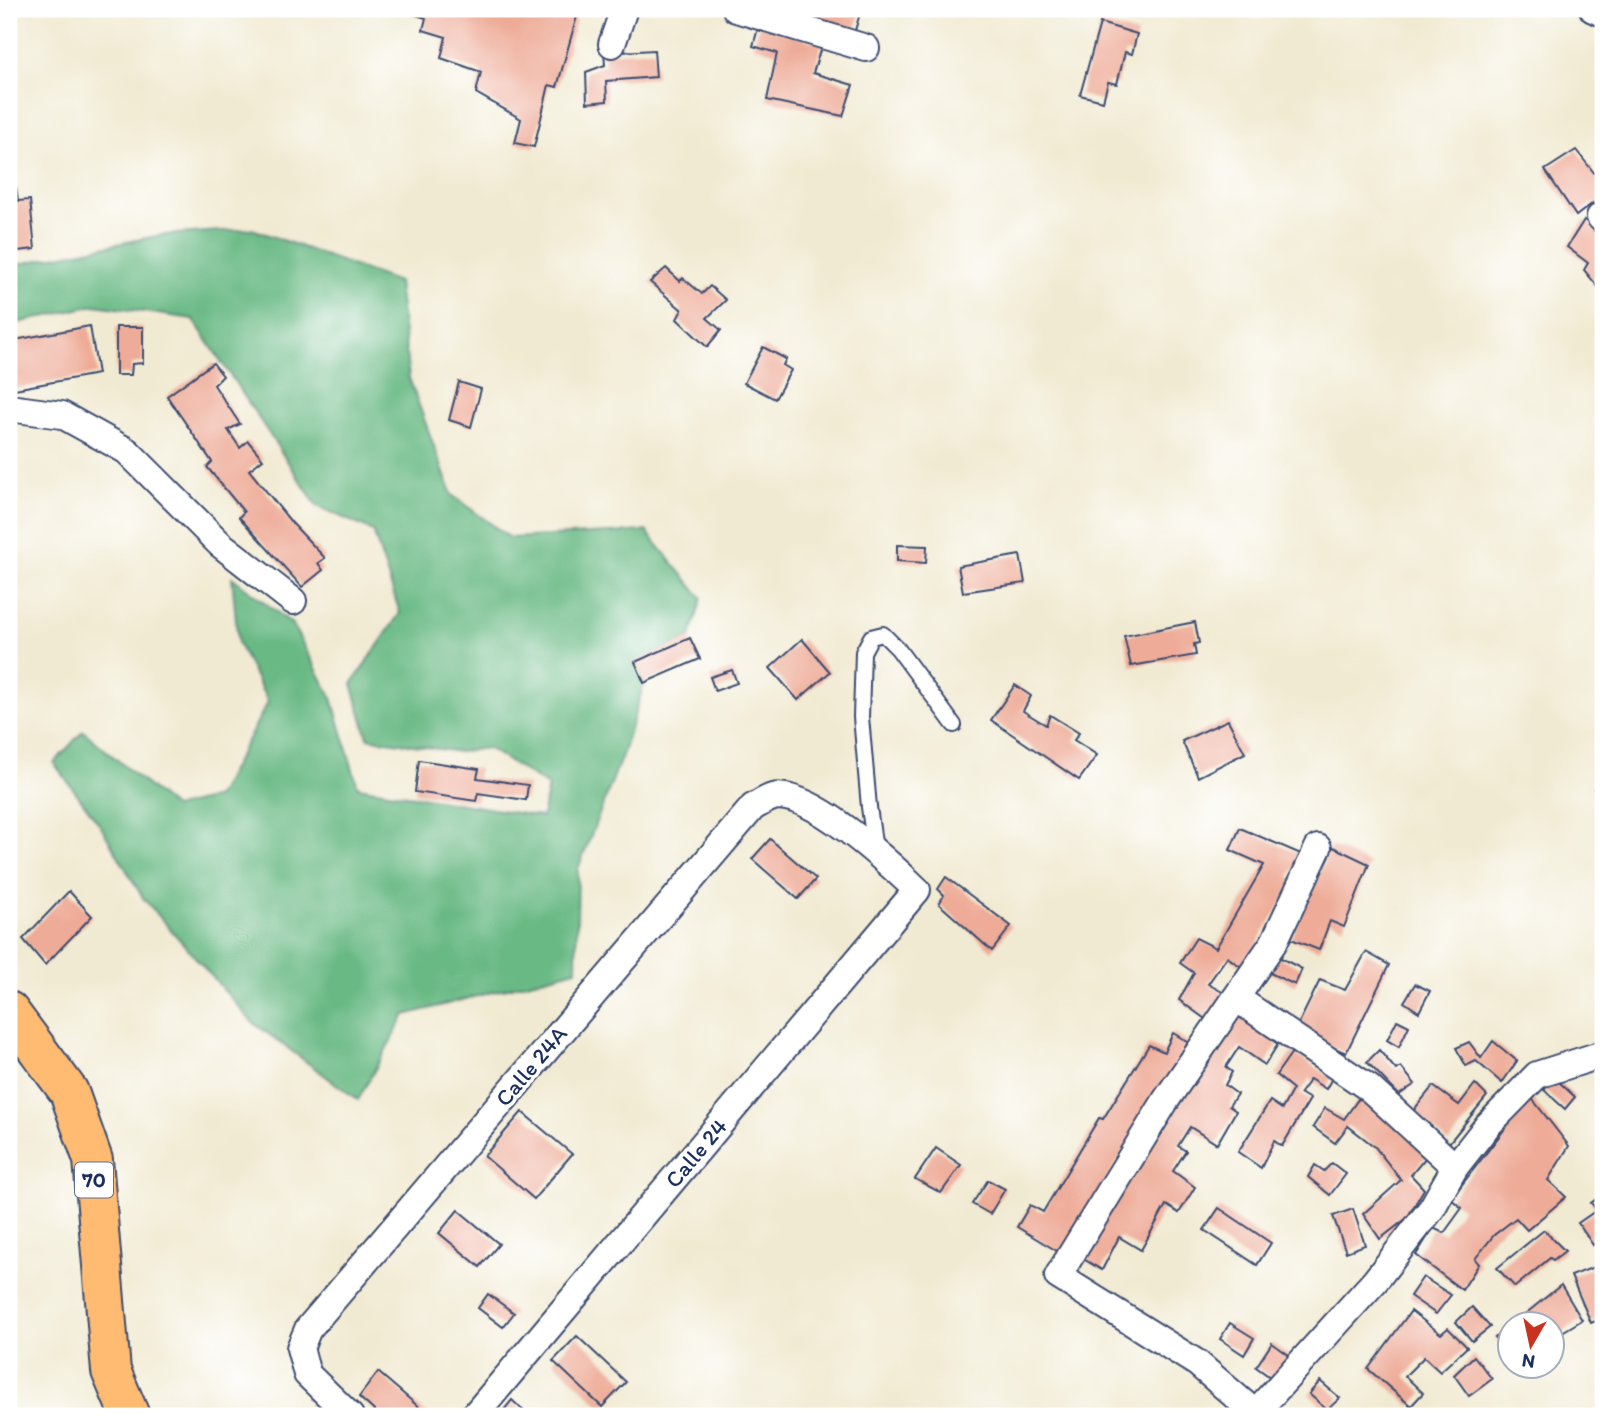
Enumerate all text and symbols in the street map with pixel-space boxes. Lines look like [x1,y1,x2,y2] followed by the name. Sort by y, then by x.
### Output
[489,1020,573,1112] street label: Calle 24A
[659,1113,733,1193] street label: Calle 24
[75,1162,113,1198] road number: 70
[1496,1310,1566,1380] north arrow
[1520,1349,1537,1374] text: N

